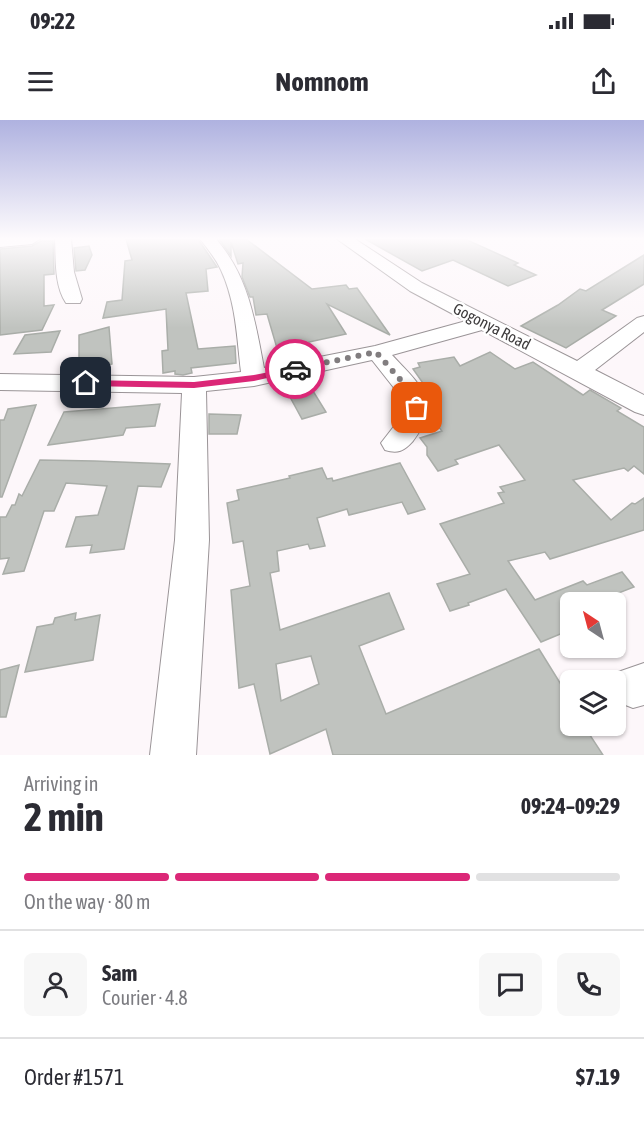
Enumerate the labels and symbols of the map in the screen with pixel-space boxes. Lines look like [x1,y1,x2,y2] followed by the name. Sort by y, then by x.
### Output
[450,299,534,354] street label: Gogonya Road
[265,339,325,399] courier
[60,357,111,408] pin
[391,382,442,433] pin
[560,592,626,658] north arrow

